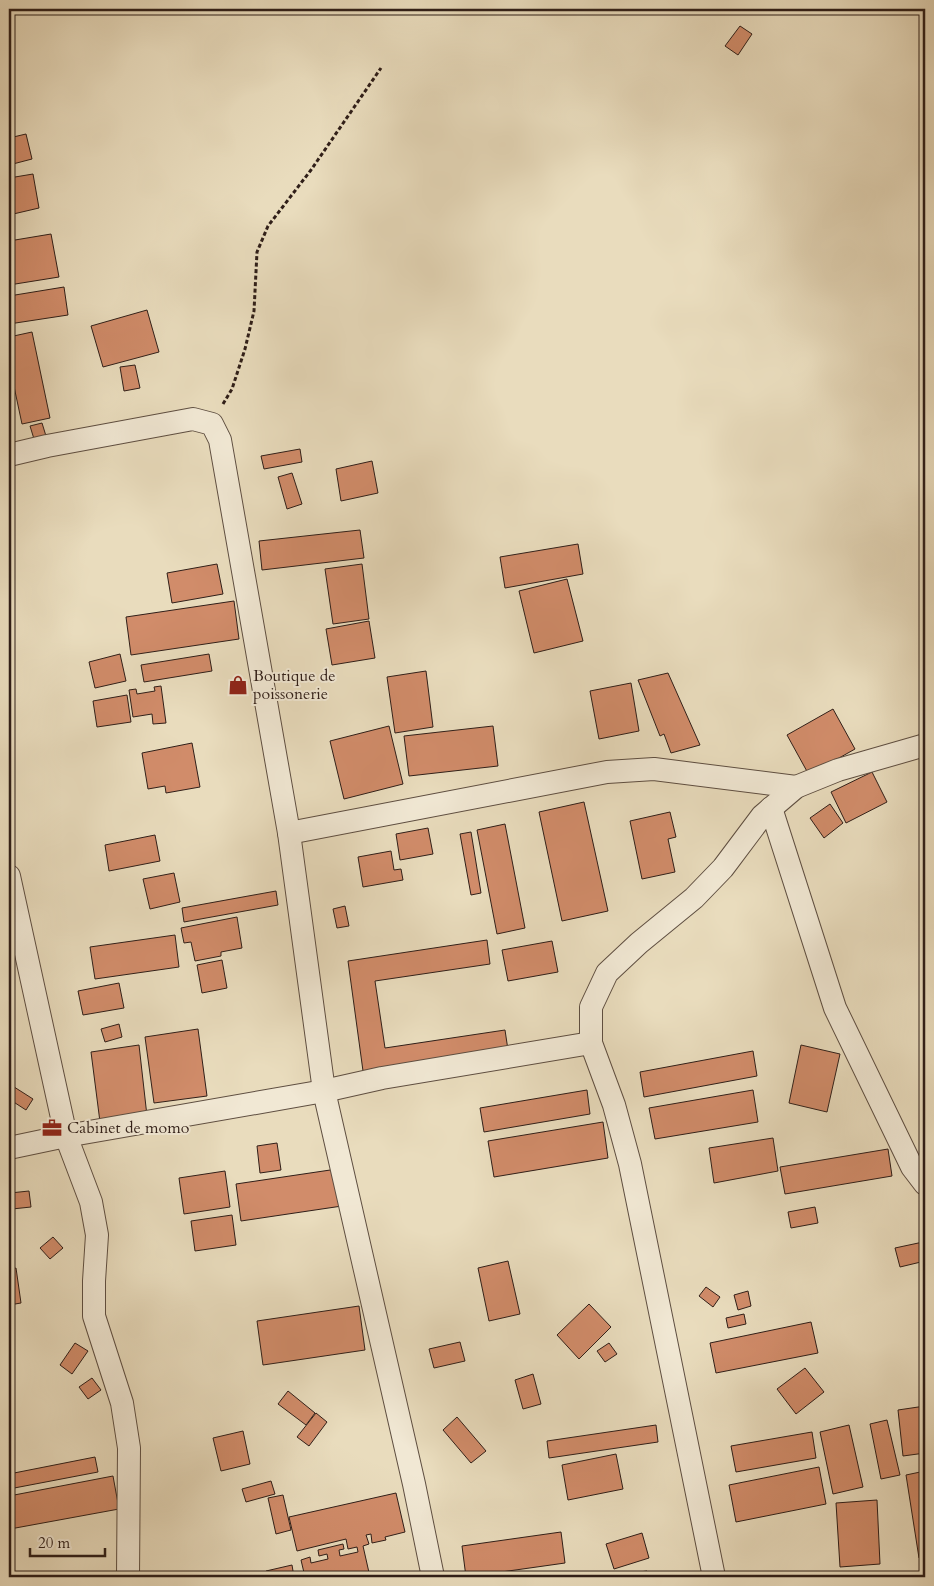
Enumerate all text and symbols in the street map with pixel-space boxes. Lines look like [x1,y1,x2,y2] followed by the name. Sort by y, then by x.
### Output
[253,665,336,705] place label: Boutique de poissonerie
[227,674,249,696] shop icon: Boutique de poissonerie
[41,1117,63,1139] office icon: Cabinet de momo
[67,1117,190,1139] place label: Cabinet de momo
[30,1526,105,1558] scale bar
[38,1533,70,1553] text: 20 m

